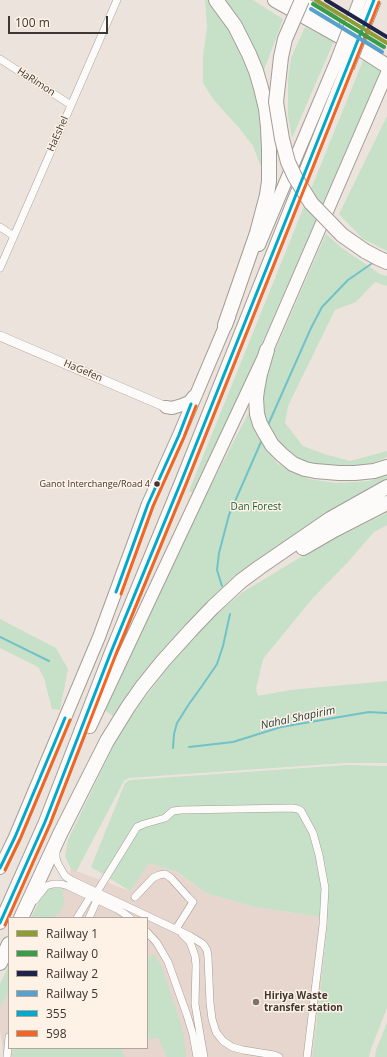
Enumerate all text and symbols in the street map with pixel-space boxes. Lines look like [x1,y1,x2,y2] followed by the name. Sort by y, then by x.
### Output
[10,8,110,34] scale bar
[15,14,50,31] text: 100 m
[15,65,57,99] street label: HaRimon
[45,114,71,154] street label: HaEshel
[62,357,104,385] street label: HaGefen
[39,479,150,489] place label: Ganot Interchange/Road 4
[152,479,162,489] marker: Ganot Interchange/Road 4
[231,501,281,513] park label: Dan Forest
[259,704,337,732] water label: Nahal Shapirim
[8,917,148,1049] legend
[46,925,98,942] text: Railway 1
[46,945,98,962] text: Railway 0
[46,965,98,982] text: Railway 2
[46,985,98,1002] text: Railway 5
[264,990,343,1014] place label: Hiriya Waste transfer station
[251,997,261,1007] marker: Hiriya Waste transfer station
[46,1005,67,1022] text: 355
[46,1025,67,1042] text: 598

